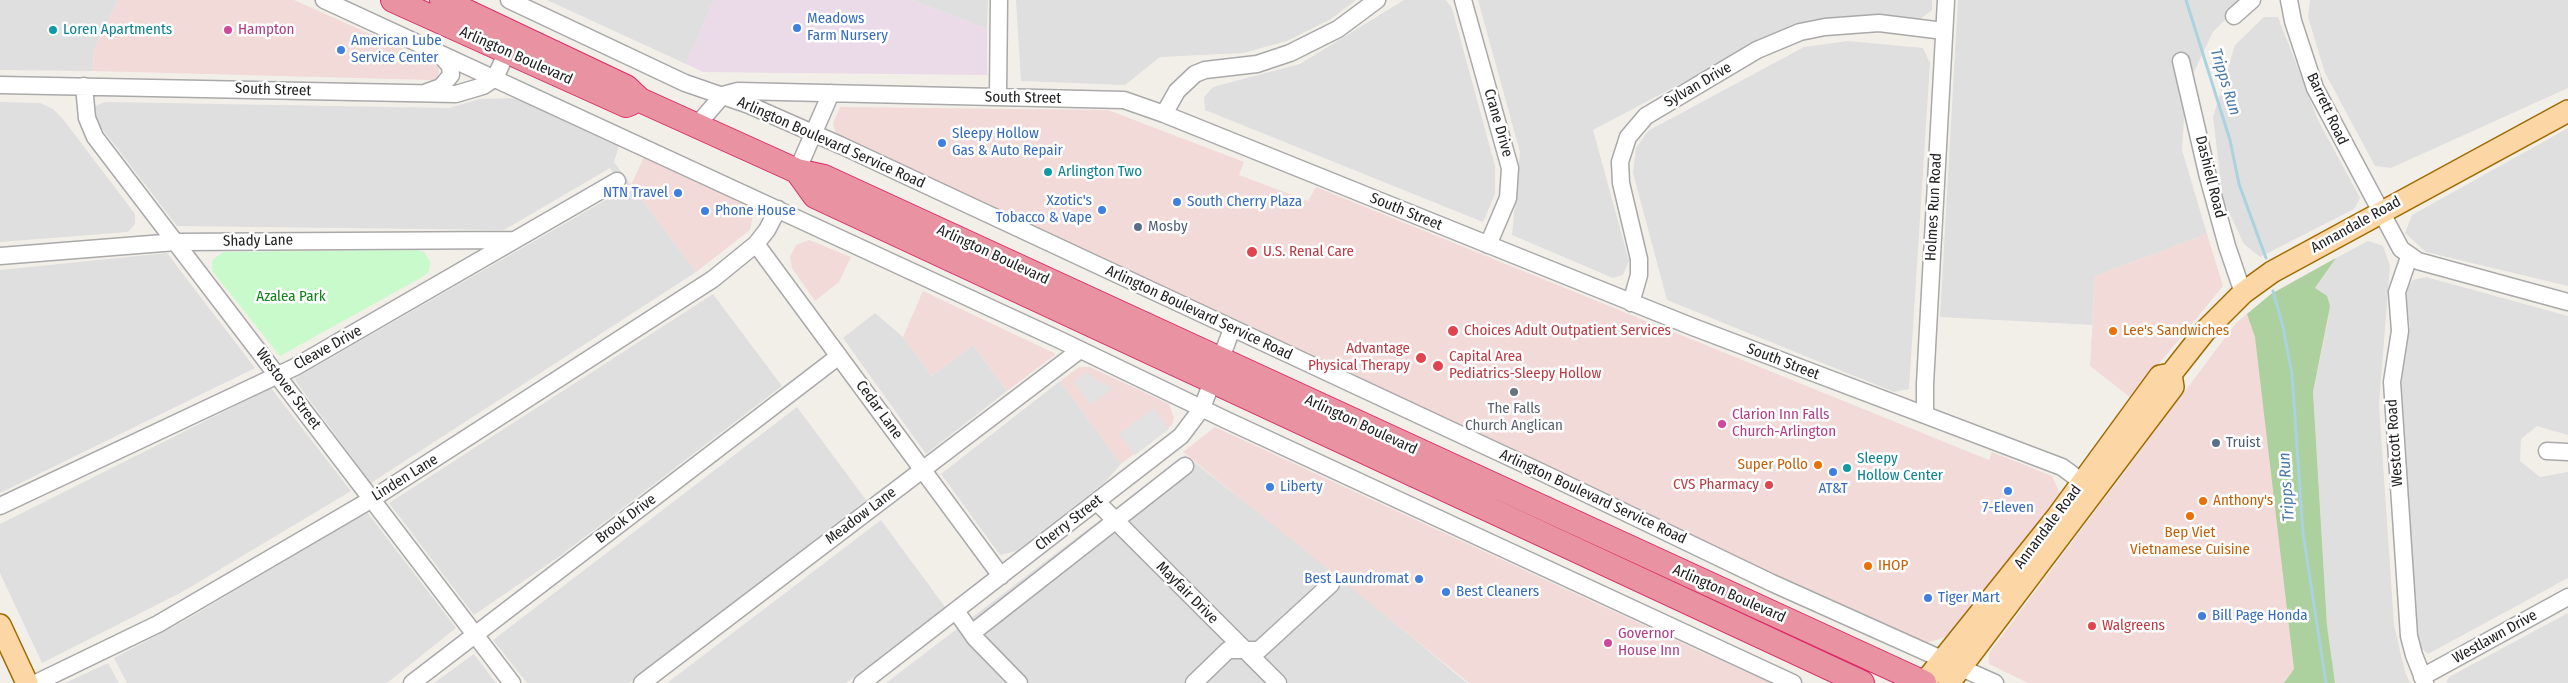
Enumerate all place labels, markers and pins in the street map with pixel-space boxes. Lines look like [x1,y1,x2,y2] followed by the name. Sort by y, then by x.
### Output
[807,10,888,45] place label: Meadows Farm Nursery
[63,21,172,39] place label: Loren Apartments
[238,21,294,39] place label: Hampton
[791,22,803,34] marker: Meadows Farm Nursery
[47,24,59,36] marker: Loren Apartments
[222,24,234,36] marker: Hampton
[351,32,442,67] place label: American Lube Service Center
[335,44,347,56] marker: American Lube Service Center
[952,125,1063,160] place label: Sleepy Hollow Gas & Auto Repair
[936,137,948,149] marker: Sleepy Hollow Gas & Auto Repair
[1058,163,1142,181] place label: Arlington Two
[1042,166,1054,178] marker: Arlington Two
[603,184,668,202] place label: NTN Travel
[672,187,684,199] marker: NTN Travel
[996,192,1092,227] place label: Xzotic's Tobacco & Vape
[1187,193,1302,211] place label: South Cherry Plaza
[1171,196,1183,208] marker: South Cherry Plaza
[715,202,796,220] place label: Phone House
[1096,204,1108,216] marker: Xzotic's Tobacco & Vape
[699,205,711,217] marker: Phone House
[1148,218,1188,236] place label: Mosby
[1132,221,1144,233] marker: Mosby
[1263,243,1354,261] place label: U.S. Renal Care
[1245,245,1259,259] marker: U.S. Renal Care
[1464,322,1671,340] place label: Choices Adult Outpatient Services
[2123,322,2229,340] place label: Lee's Sandwiches
[1446,324,1460,338] marker: Choices Adult Outpatient Services
[2107,325,2119,337] marker: Lee's Sandwiches
[1308,340,1410,375] place label: Advantage Physical Therapy
[1449,348,1601,383] place label: Capital Area Pediatrics-Sleepy Hollow
[1414,351,1428,365] marker: Advantage Physical Therapy
[1431,359,1445,373] marker: Capital Area Pediatrics-Sleepy Hollow
[1508,386,1520,398] marker: The Falls Church Anglican
[1465,400,1563,435] place label: The Falls Church Anglican
[1732,406,1836,441] place label: Clarion Inn Falls Church-Arlington
[1716,418,1728,430] marker: Clarion Inn Falls Church-Arlington
[2226,434,2261,452] place label: Truist
[2210,437,2222,449] marker: Truist
[1857,450,1943,485] place label: Sleepy Hollow Center
[1738,456,1808,474] place label: Super Pollo
[1812,459,1824,471] marker: Super Pollo
[1841,462,1853,474] marker: Sleepy Hollow Center
[1827,466,1839,478] marker: AT&T
[1673,476,1759,494] place label: CVS Pharmacy
[1280,478,1323,496] place label: Liberty
[1763,479,1775,491] marker: CVS Pharmacy
[1818,480,1848,498] place label: AT&T
[1264,481,1276,493] marker: Liberty
[2002,485,2014,497] marker: 7-Eleven
[2213,492,2273,510] place label: Anthony's
[2197,495,2209,507] marker: Anthony's
[1982,499,2034,517] place label: 7-Eleven
[2184,510,2196,522] marker: Bep Viet Vietnamese Cuisine
[2130,524,2250,559] place label: Bep Viet Vietnamese Cuisine
[1878,557,1908,575] place label: IHOP
[1862,560,1874,572] marker: IHOP
[1304,570,1409,588] place label: Best Laundromat
[1413,573,1425,585] marker: Best Laundromat
[1456,583,1539,601] place label: Best Cleaners
[1440,586,1452,598] marker: Best Cleaners
[1938,589,2000,607] place label: Tiger Mart
[1922,592,1934,604] marker: Tiger Mart
[2212,607,2308,625] place label: Bill Page Honda
[2196,610,2208,622] marker: Bill Page Honda
[2102,617,2165,635] place label: Walgreens
[2086,620,2098,632] marker: Walgreens
[1618,625,1680,660] place label: Governor House Inn
[1602,637,1614,649] marker: Governor House Inn

